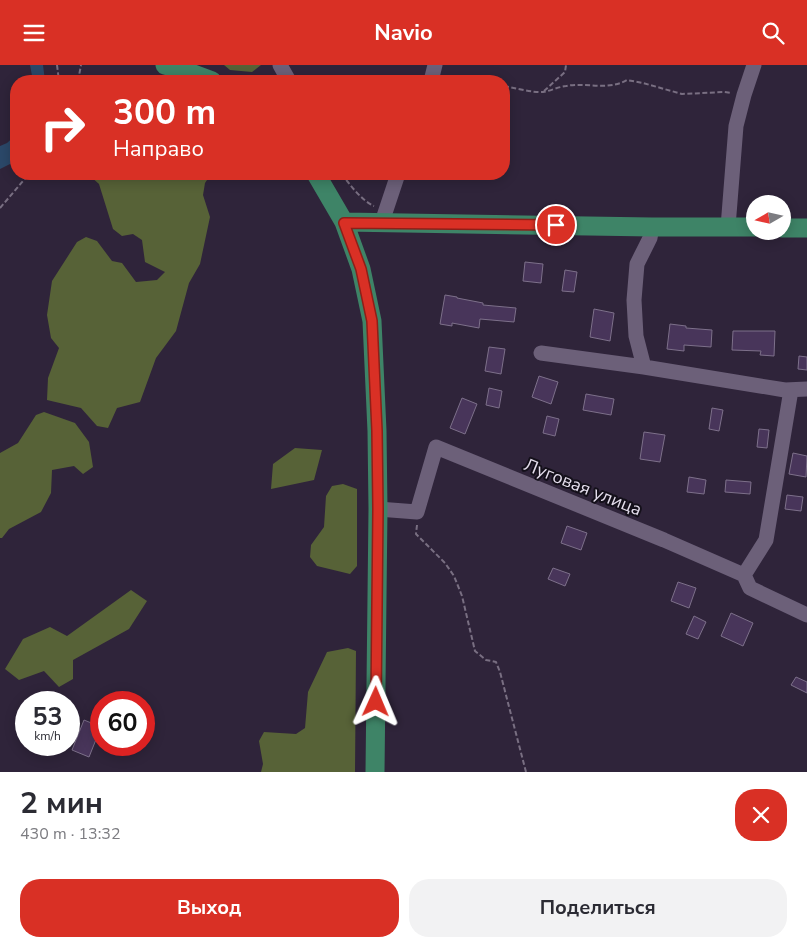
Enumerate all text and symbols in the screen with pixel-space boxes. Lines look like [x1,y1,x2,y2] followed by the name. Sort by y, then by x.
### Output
[374,18,433,48] text: Navio
[20,19,48,47] icon: menu
[759,19,787,47] icon: search
[113,89,216,136] text: 300 m
[30,95,95,160] icon: right
[113,134,204,164] text: Направо
[746,195,791,240] north arrow
[746,195,791,240] map controls
[535,204,577,246] pin
[542,211,570,239] icon: arrive
[521,452,645,522] street label: Луговая улица
[349,675,401,727] position arrow
[90,691,155,756] speed limit sign: 60
[32,700,63,734] text: 53
[34,728,61,744] text: km/h
[20,783,103,824] text: 2 мин
[735,789,787,841] button: close
[20,823,121,845] text: 430 m · 13:32
[20,879,399,937] button: Выход
[409,879,787,937] button: Поделиться

